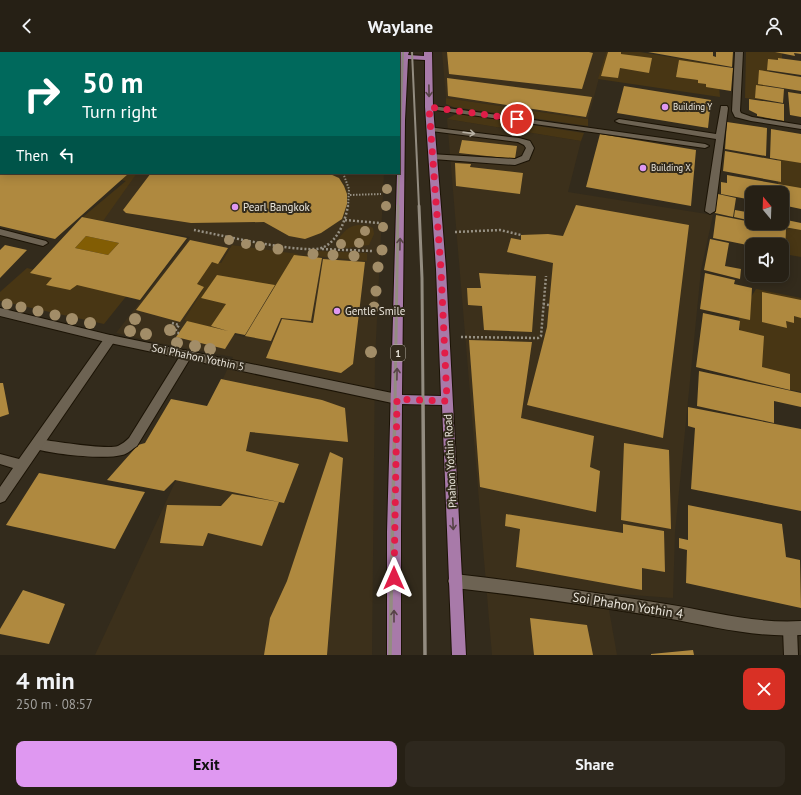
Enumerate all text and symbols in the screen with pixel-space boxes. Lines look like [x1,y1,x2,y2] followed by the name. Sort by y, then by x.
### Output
[16,15,38,37] icon: back
[368,15,433,38] text: Waylane
[763,15,785,37] icon: person
[82,64,143,101] text: 50 m
[16,68,68,120] icon: right
[425,84,433,97] one-way arrow
[82,100,157,123] text: Turn right
[673,101,712,112] place label: Building Y
[500,102,534,136] pin
[660,102,670,112] marker: Building Y
[506,108,528,130] icon: arrive
[462,129,475,137] one-way arrow
[56,144,78,166] icon: left
[16,146,48,165] text: Then
[651,162,691,173] place label: Building X
[638,163,648,173] marker: Building X
[745,186,789,230] north arrow
[745,186,789,282] map controls
[243,200,311,214] place label: Pearl Bangkok
[230,202,240,212] marker: Pearl Bangkok
[396,238,404,251] one-way arrow
[745,238,789,282] button: sound
[345,304,406,318] place label: Gentle Smile
[332,306,342,316] marker: Gentle Smile
[150,340,246,374] street label: Soi Phahon Yothin 5
[391,345,405,361] road number: 1
[393,368,401,381] one-way arrow
[441,414,459,508] street label: Phahon Yothin Road
[449,517,457,530] one-way arrow
[373,557,415,599] position arrow
[571,588,684,623] street label: Soi Phahon Yothin 4
[390,610,398,623] one-way arrow
[16,665,75,696] text: 4 min
[743,668,785,710] button: close
[16,696,93,713] text: 250 m · 08:57
[16,741,397,787] button: Exit
[405,741,785,787] button: Share

